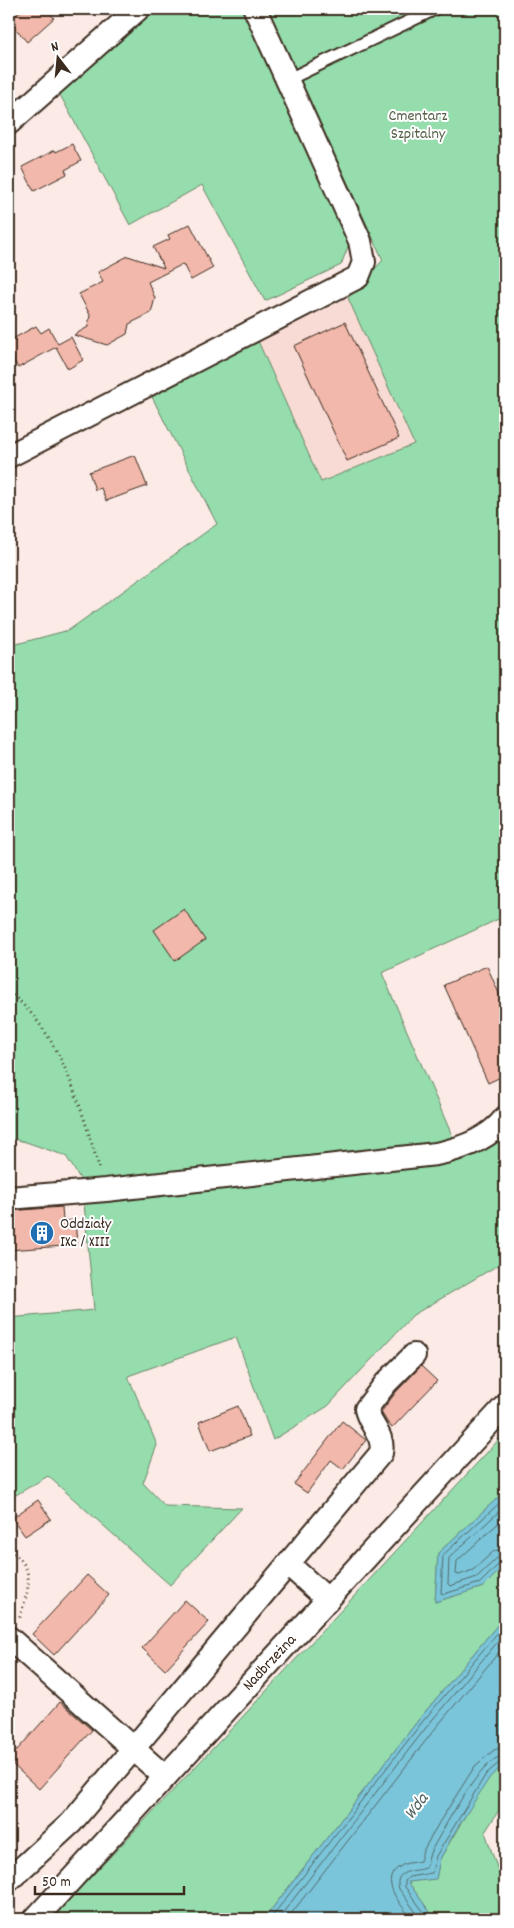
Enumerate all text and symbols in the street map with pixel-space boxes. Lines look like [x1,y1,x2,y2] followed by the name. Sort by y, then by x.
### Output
[32,32,82,82] north arrow
[49,37,61,58] text: N
[389,105,447,146] park label: Cmentarz Szpitalny
[60,1213,112,1254] place label: Oddziały IXc / XIII
[29,1220,55,1246] building icon: Oddziały IXc / XIII
[238,1629,303,1696] street label: Nadbrzeżna
[399,1787,436,1825] water label: Wda
[35,1863,184,1895] scale bar
[42,1872,71,1894] text: 50 m

